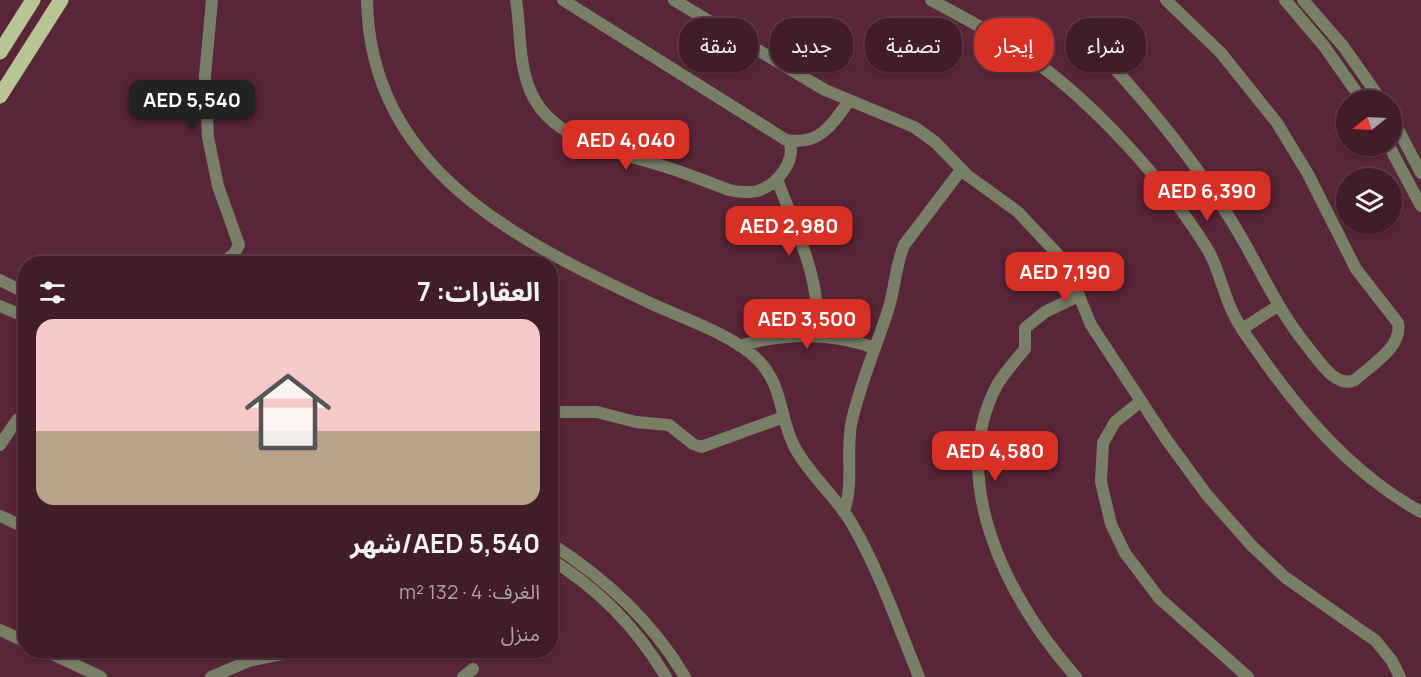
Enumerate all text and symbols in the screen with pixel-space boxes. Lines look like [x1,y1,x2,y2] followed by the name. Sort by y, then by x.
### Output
[679,18,758,72] chip: شقة
[770,18,853,72] chip: جديد
[865,18,962,72] chip: تصفية
[974,18,1054,72] chip: إيجار
[1066,18,1146,72] chip: شراء
[123,80,261,131] pin: AED 5,540
[143,86,241,113] text: AED 5,540
[1336,90,1402,156] north arrow
[1336,90,1402,234] map controls
[557,120,695,171] pin: AED 4,040
[576,126,676,153] text: AED 4,040
[1336,168,1402,234] button: layers
[1138,171,1276,222] pin: AED 6,390
[1158,177,1256,204] text: AED 6,390
[720,206,858,257] pin: AED 2,980
[740,212,838,239] text: AED 2,980
[996,252,1134,303] pin: AED 7,190
[1019,258,1111,285] text: AED 7,190
[417,273,540,309] text: العقارات: 7
[36,276,69,309] icon: filters
[738,299,876,350] pin: AED 3,500
[758,305,856,332] text: AED 3,500
[234,358,342,466] icon: home
[926,431,1064,482] pin: AED 4,580
[946,437,1044,464] text: AED 4,580
[350,525,540,561] text: AED 5,540/شهر
[399,578,540,605] text: الغرف: 4 · 132 m²
[501,620,540,647] text: منزل

